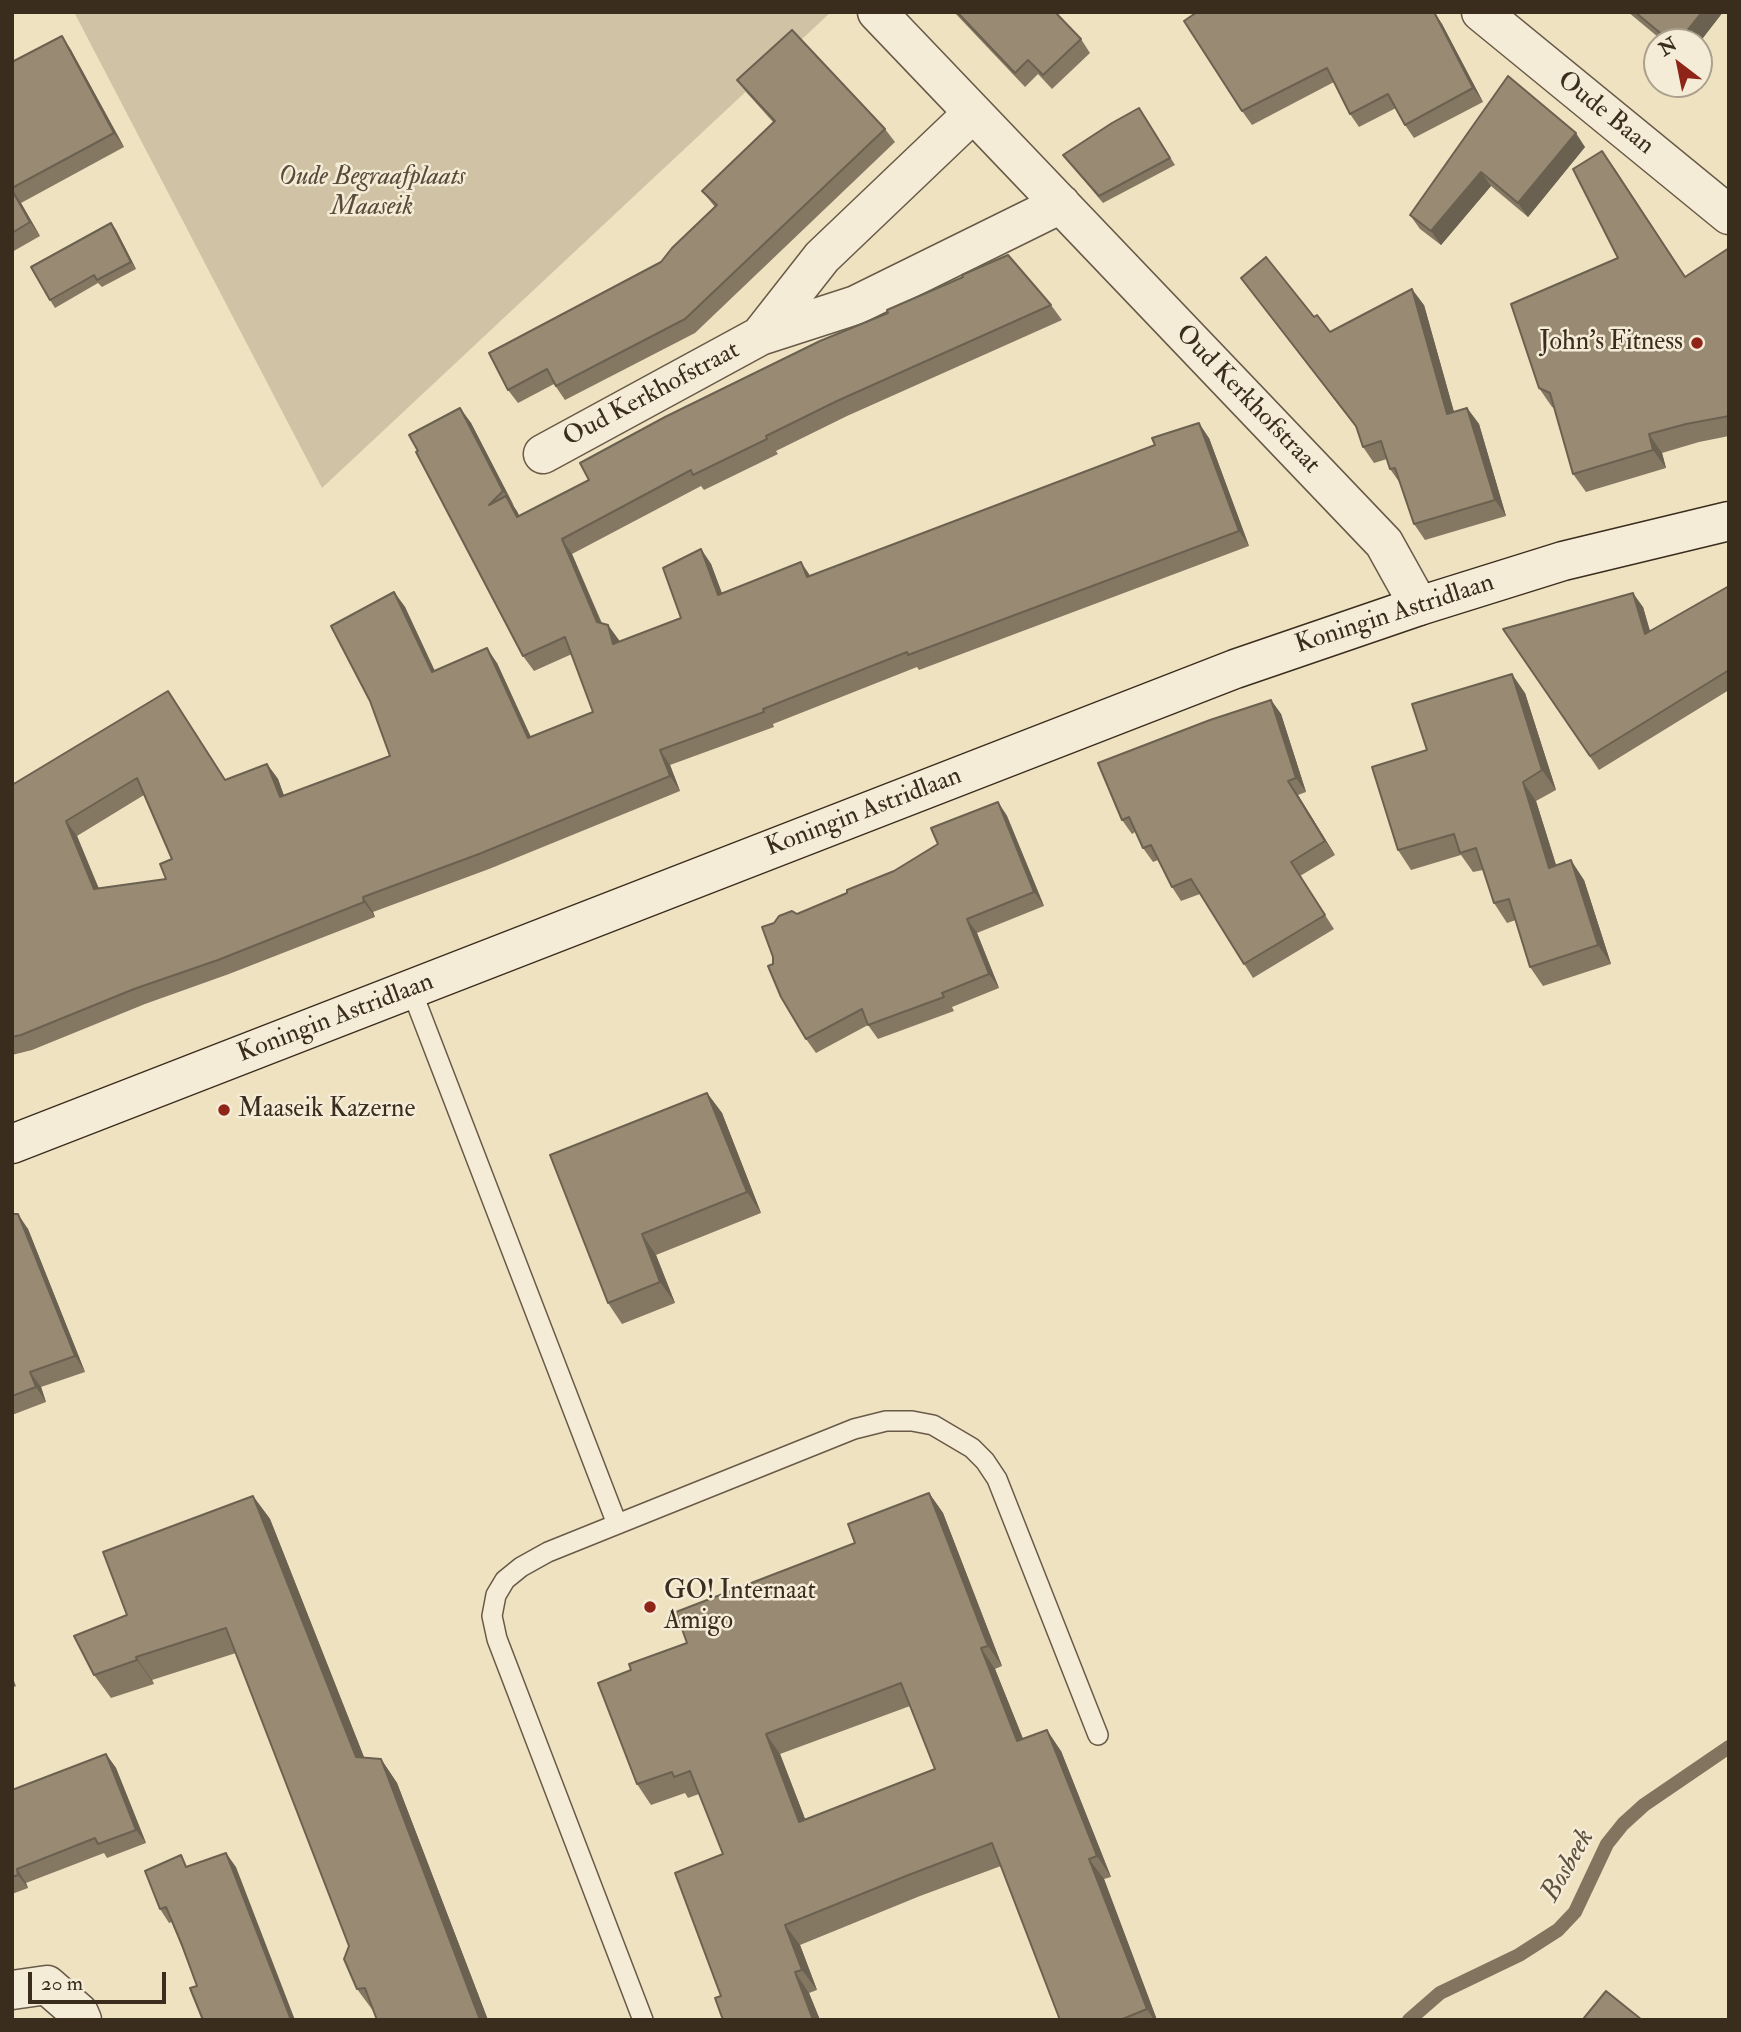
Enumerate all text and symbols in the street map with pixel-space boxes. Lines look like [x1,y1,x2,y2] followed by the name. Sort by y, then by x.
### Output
[1643,28,1713,98] north arrow
[1654,32,1681,62] text: N
[1550,66,1660,162] street label: Oude Baan
[278,162,466,224] park label: Oude Begraafplaats Maaseik
[1168,319,1326,481] street label: Oud Kerkhofstraat
[1540,327,1683,359] place label: John's Fitness
[559,335,745,455] street label: Oud Kerkhofstraat
[1689,335,1705,351] marker: John's Fitness
[1292,568,1498,662] street label: Koningin Astridlaan
[762,761,966,865] street label: Koningin Astridlaan
[234,967,438,1071] street label: Koningin Astridlaan
[238,1094,415,1126] place label: Maaseik Kazerne
[216,1102,232,1118] marker: Maaseik Kazerne
[664,1576,816,1638] place label: GO! Internaat Amigo
[642,1599,658,1615] marker: GO! Internaat Amigo
[1535,1824,1603,1908] water label: Bosbeek
[32,1958,170,2002] scale bar
[41,1970,83,1997] text: 20 m

